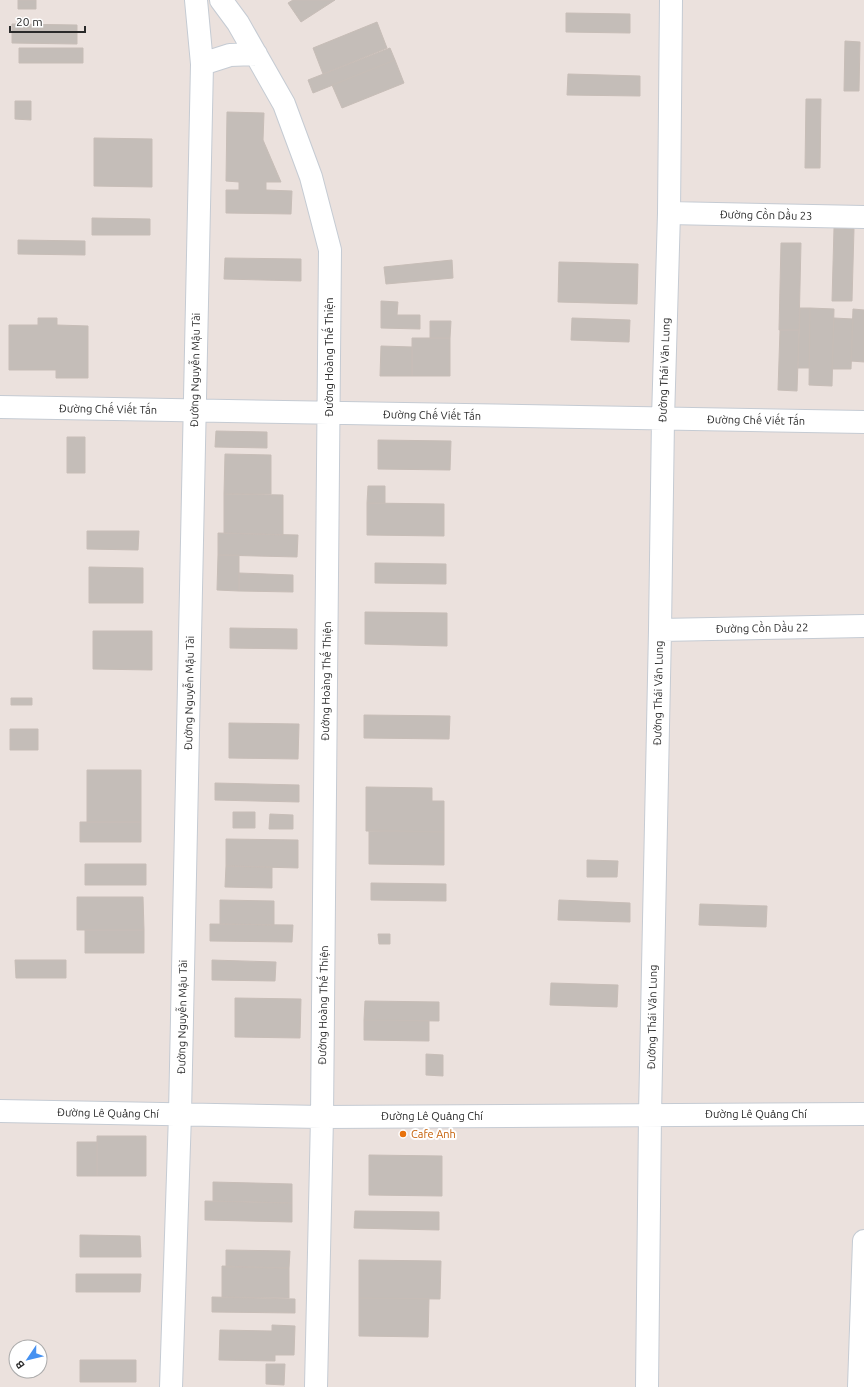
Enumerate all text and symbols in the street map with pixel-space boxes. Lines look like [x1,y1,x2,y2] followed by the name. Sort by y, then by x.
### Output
[10,8,85,34] scale bar
[16,15,43,28] text: 20 m
[720,206,812,222] street label: Đường Cồn Dầu 23
[321,297,336,417] street label: Đường Hoàng Thế Thiện
[187,313,203,427] street label: Đường Nguyễn Mậu Tài
[656,317,672,423] street label: Đường Thái Văn Lung
[59,400,157,416] street label: Đường Chế Viết Tấn
[383,406,481,422] street label: Đường Chế Viết Tấn
[707,411,805,427] street label: Đường Chế Viết Tấn
[716,619,808,635] street label: Đường Cồn Dầu 22
[317,621,334,741] street label: Đường Hoàng Thế Thiện
[181,636,197,750] street label: Đường Nguyễn Mậu Tài
[651,640,665,746] street label: Đường Thái Văn Lung
[314,945,331,1065] street label: Đường Hoàng Thế Thiện
[174,960,190,1074] street label: Đường Nguyễn Mậu Tài
[645,964,659,1070] street label: Đường Thái Văn Lung
[57,1106,159,1120] street label: Đường Lê Quảng Chí
[705,1108,807,1120] street label: Đường Lê Quảng Chí
[381,1110,483,1122] street label: Đường Lê Quảng Chí
[411,1128,456,1140] place label: Cafe Anh
[398,1129,408,1139] marker: Cafe Anh
[8,1339,48,1379] north arrow
[13,1358,27,1371] text: B

